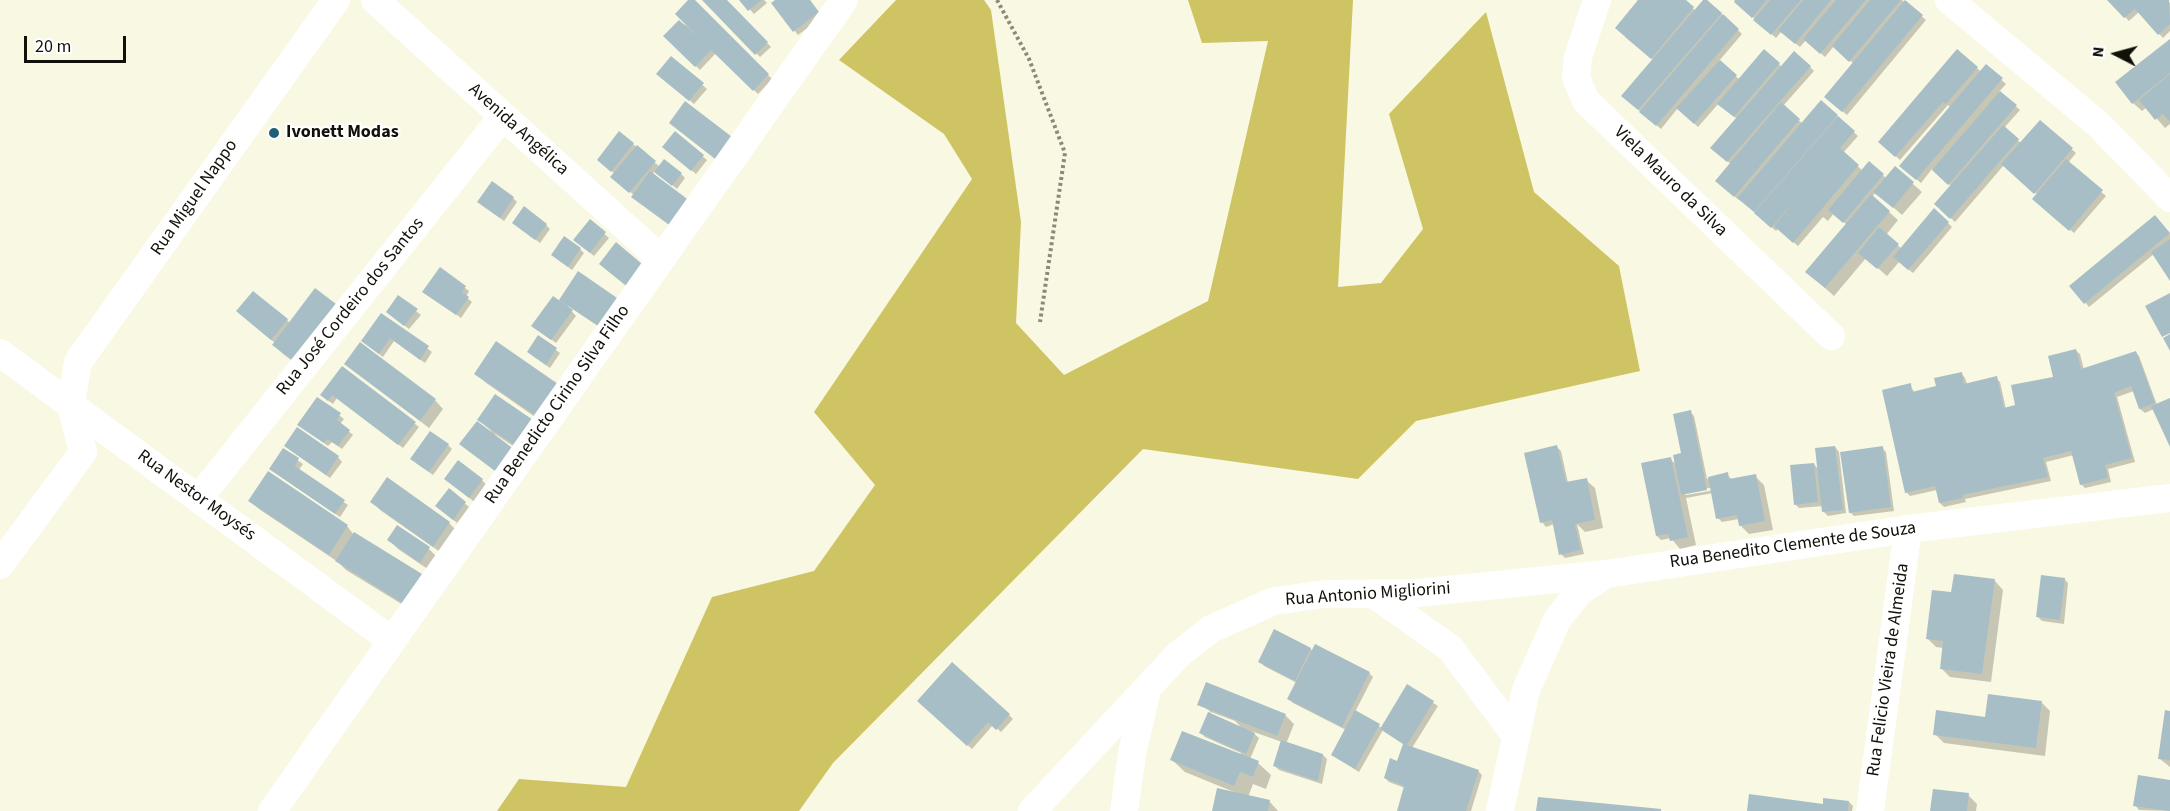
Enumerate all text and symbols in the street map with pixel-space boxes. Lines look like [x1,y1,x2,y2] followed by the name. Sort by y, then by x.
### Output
[27,24,129,62] scale bar
[2086,24,2146,84] north arrow
[35,34,71,59] text: 20 m
[2087,46,2110,59] text: N
[463,79,573,181] street label: Avenida Angélica
[286,122,399,144] place label: Ivonett Modas
[1609,122,1731,242] street label: Viela Mauro da Silva
[267,126,281,140] marker: Ivonett Modas
[147,136,243,260] street label: Rua Miguel Nappo
[273,214,429,400] street label: Rua José Cordeiro dos Santos
[481,301,635,509] street label: Rua Benedicto Cirino Silva Filho
[133,446,259,546] street label: Rua Nestor Moysés
[1668,518,1918,574] street label: Rua Benedito Clemente de Souza
[1863,562,1915,778] street label: Rua Felicio Vieira de Almeida
[1285,578,1451,612] street label: Rua Antonio Migliorini

